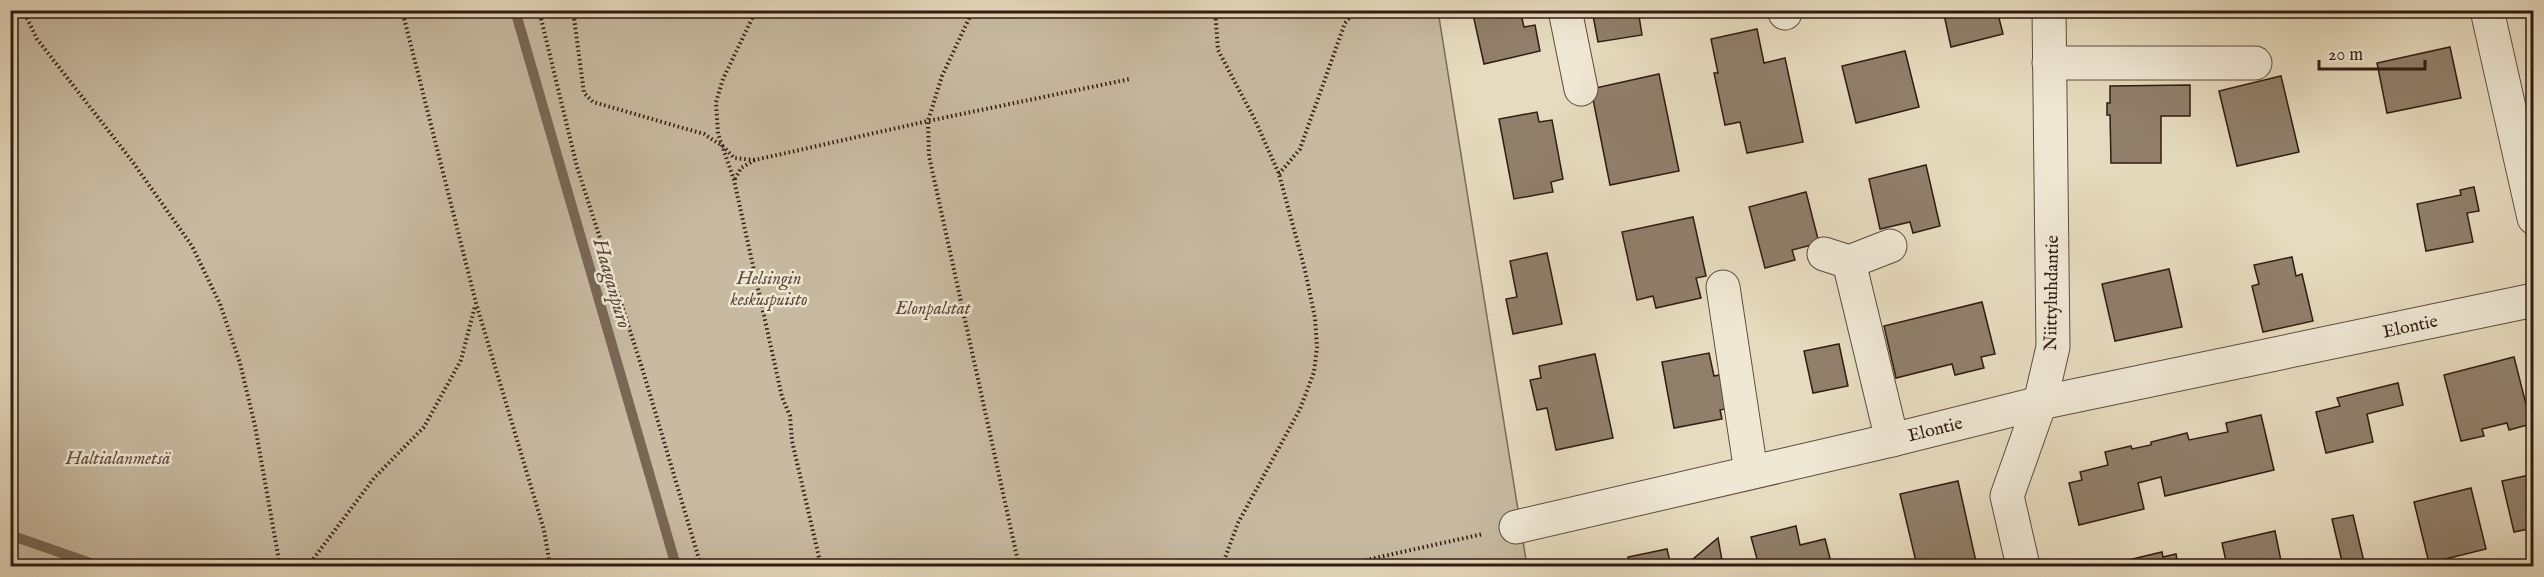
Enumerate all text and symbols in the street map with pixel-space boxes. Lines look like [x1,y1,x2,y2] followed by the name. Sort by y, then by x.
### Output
[2319,33,2426,71] scale bar
[2328,44,2363,67] text: 20 m
[586,235,636,331] water label: Haaganpuro
[2040,235,2065,351] street label: Niittyluhdantie
[729,268,808,312] park label: Helsingin keskuspuisto
[894,298,972,321] park label: Elonpalstat
[2381,310,2440,345] street label: Elontie
[1906,413,1965,448] street label: Elontie
[65,448,171,471] park label: Haltialanmetsä

